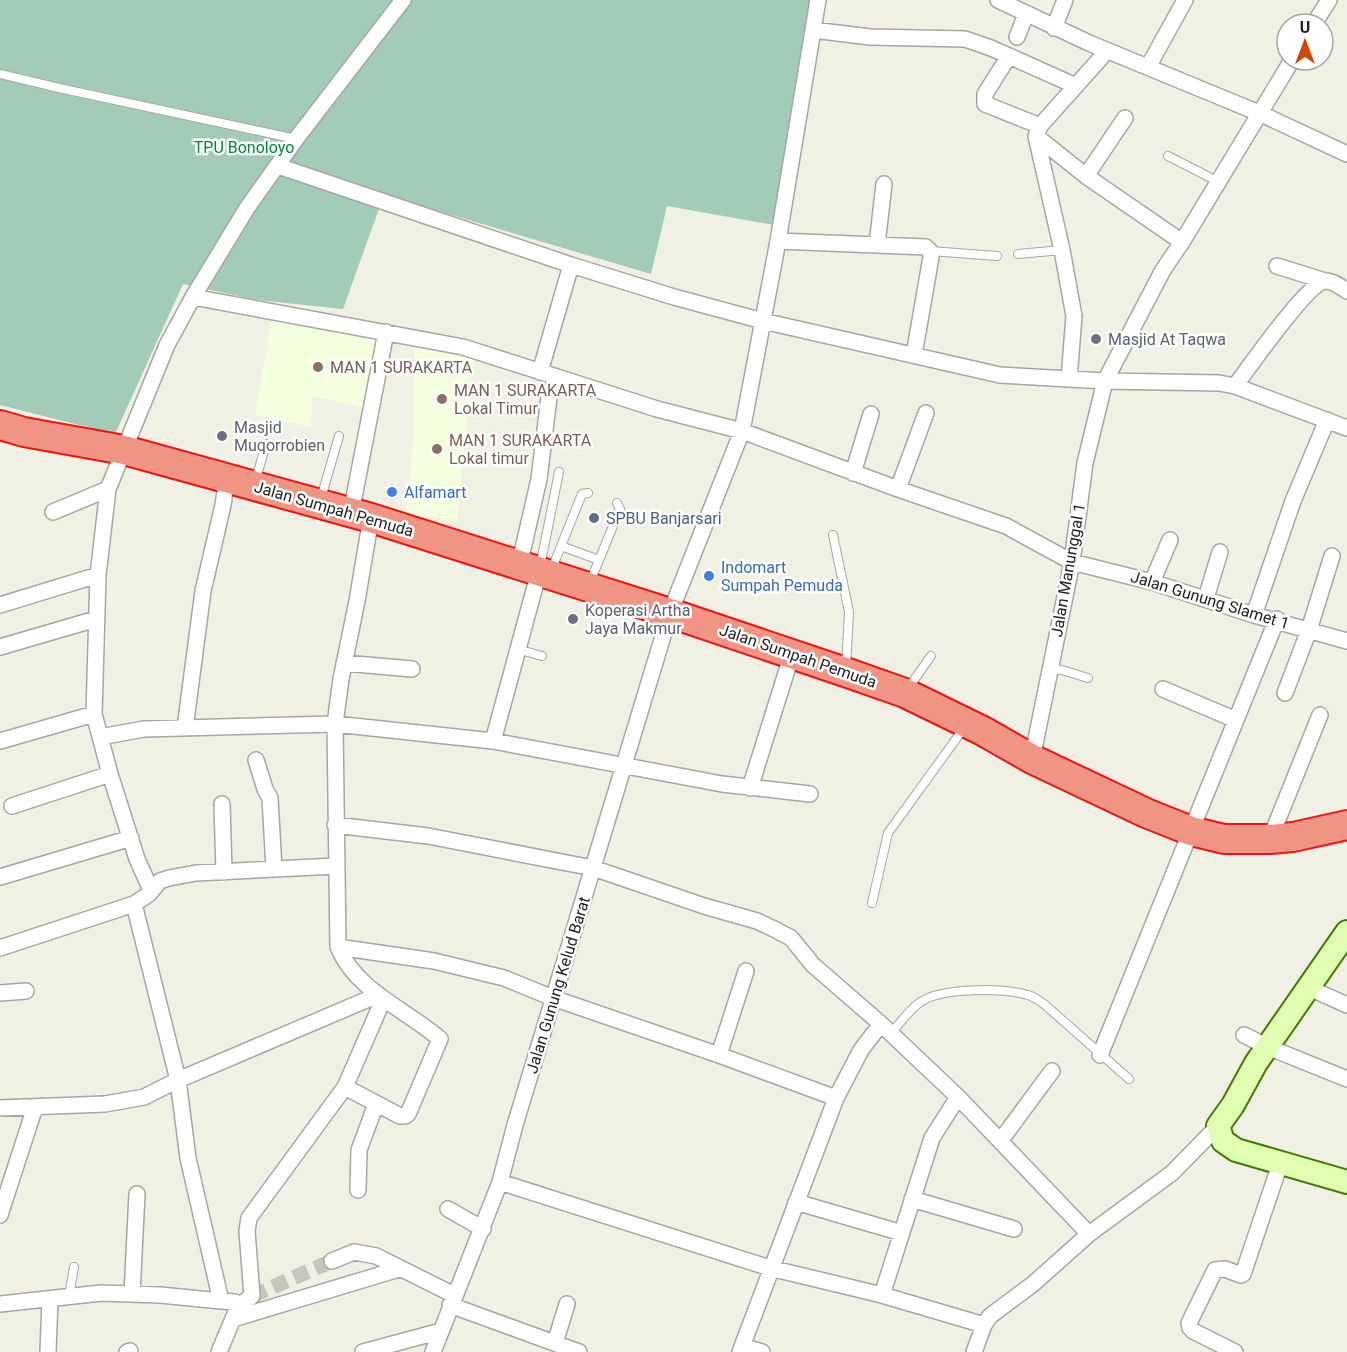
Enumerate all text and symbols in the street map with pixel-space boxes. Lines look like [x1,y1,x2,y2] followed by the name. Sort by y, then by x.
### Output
[1275,12,1335,72] north arrow
[1300,18,1310,37] text: U
[194,138,294,157] park label: TPU Bonoloyo
[1108,330,1226,349] place label: Masjid At Taqwa
[1089,332,1103,346] marker: Masjid At Taqwa
[330,358,473,377] place label: MAN 1 SURAKARTA
[311,360,325,374] marker: MAN 1 SURAKARTA
[454,381,597,418] place label: MAN 1 SURAKARTA Lokal Timur
[435,392,449,406] marker: MAN 1 SURAKARTA Lokal Timur
[234,418,325,455] place label: Masjid Muqorrobien
[215,429,229,443] marker: Masjid Muqorrobien
[449,431,592,468] place label: MAN 1 SURAKARTA Lokal timur
[430,442,444,456] marker: MAN 1 SURAKARTA Lokal timur
[252,477,416,541] street label: Jalan Sumpah Pemuda
[404,483,466,502] place label: Alfamart
[385,485,399,499] marker: Alfamart
[1047,502,1089,638] street label: Jalan Manunggal 1
[606,509,722,528] place label: SPBU Banjarsari
[587,511,601,525] marker: SPBU Banjarsari
[721,558,843,595] place label: Indomart Sumpah Pemuda
[1128,567,1292,633] street label: Jalan Gunung Slamet 1
[702,569,716,583] marker: Indomart Sumpah Pemuda
[585,601,690,638] place label: Koperasi Artha Jaya Makmur
[566,612,580,626] marker: Koperasi Artha Jaya Makmur
[717,620,879,692] street label: Jalan Sumpah Pemuda
[522,894,594,1076] street label: Jalan Gunung Kelud Barat

